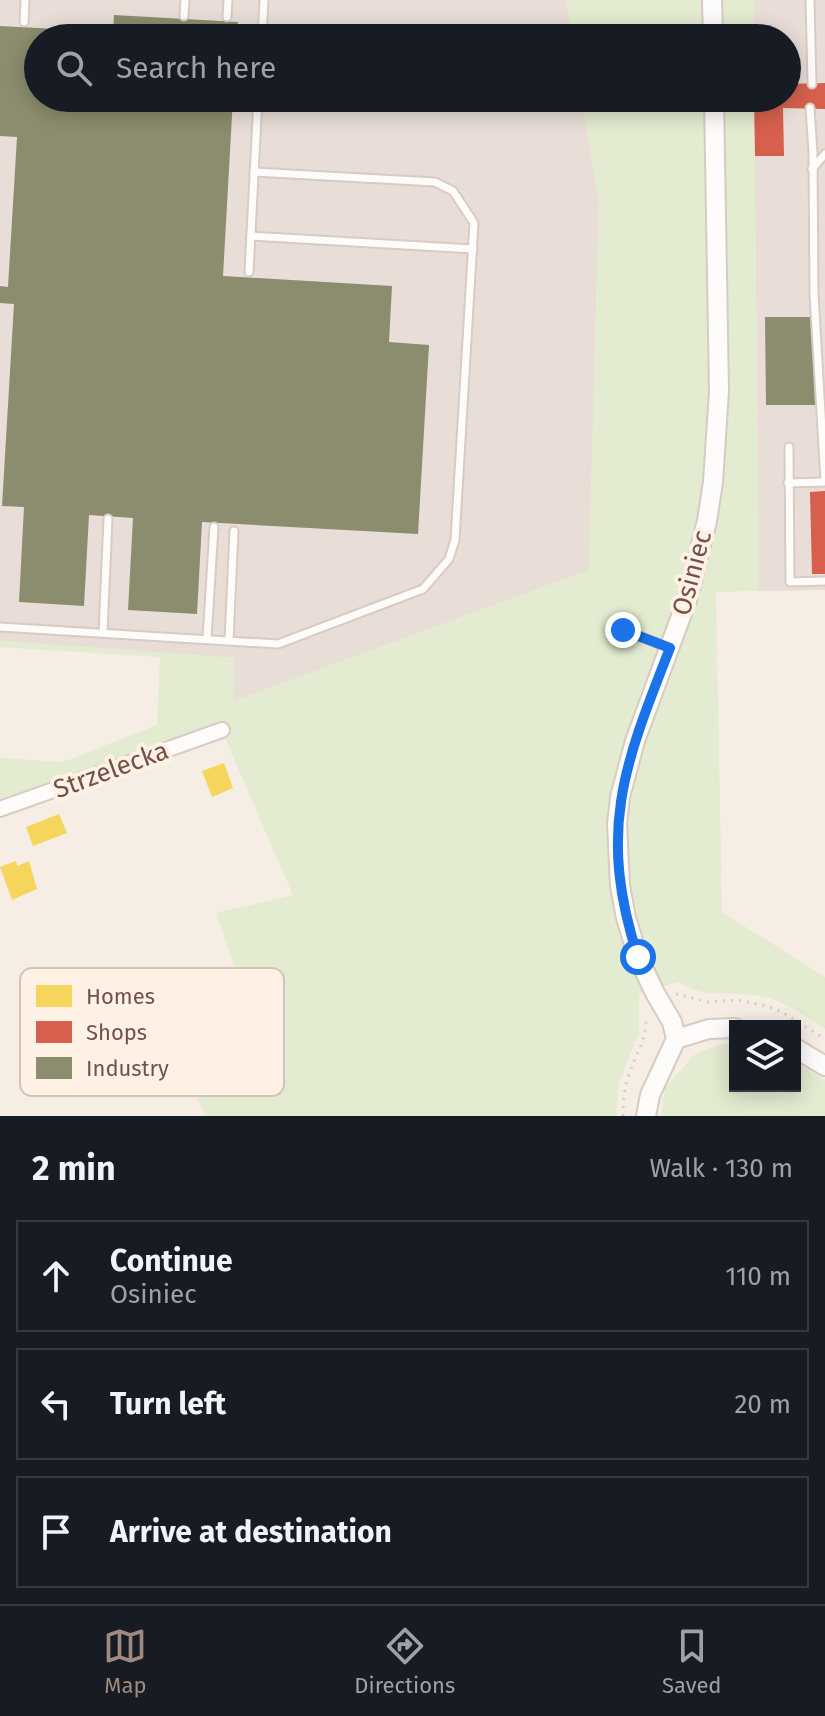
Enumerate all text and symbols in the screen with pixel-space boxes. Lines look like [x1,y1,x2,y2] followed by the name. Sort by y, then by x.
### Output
[24,24,801,112] search box
[52,46,96,90] icon: search
[116,50,276,86] text: Search here
[666,527,718,619] street label: Osiniec
[605,612,641,648] route end
[49,735,173,805] street label: Strzelecka
[620,939,656,975] route start
[20,968,284,1096] legend
[86,983,155,1010] text: Homes
[86,1019,147,1046] text: Shops
[729,1020,801,1092] map controls
[729,1020,801,1092] button: layers
[86,1055,169,1082] text: Industry
[32,1148,116,1189] text: 2 min
[650,1153,793,1184] text: Walk · 130 m
[110,1243,233,1279] text: Continue
[34,1254,78,1298] icon: ahead
[725,1261,791,1292] text: 110 m
[110,1279,197,1310] text: Osiniec
[34,1382,78,1426] icon: left
[110,1386,226,1422] text: Turn left
[734,1389,791,1420] text: 20 m
[34,1510,78,1554] icon: arrive
[110,1514,392,1550] text: Arrive at destination
[103,1624,147,1699] tab: Map
[354,1624,455,1699] tab: Directions
[662,1624,722,1699] tab: Saved

